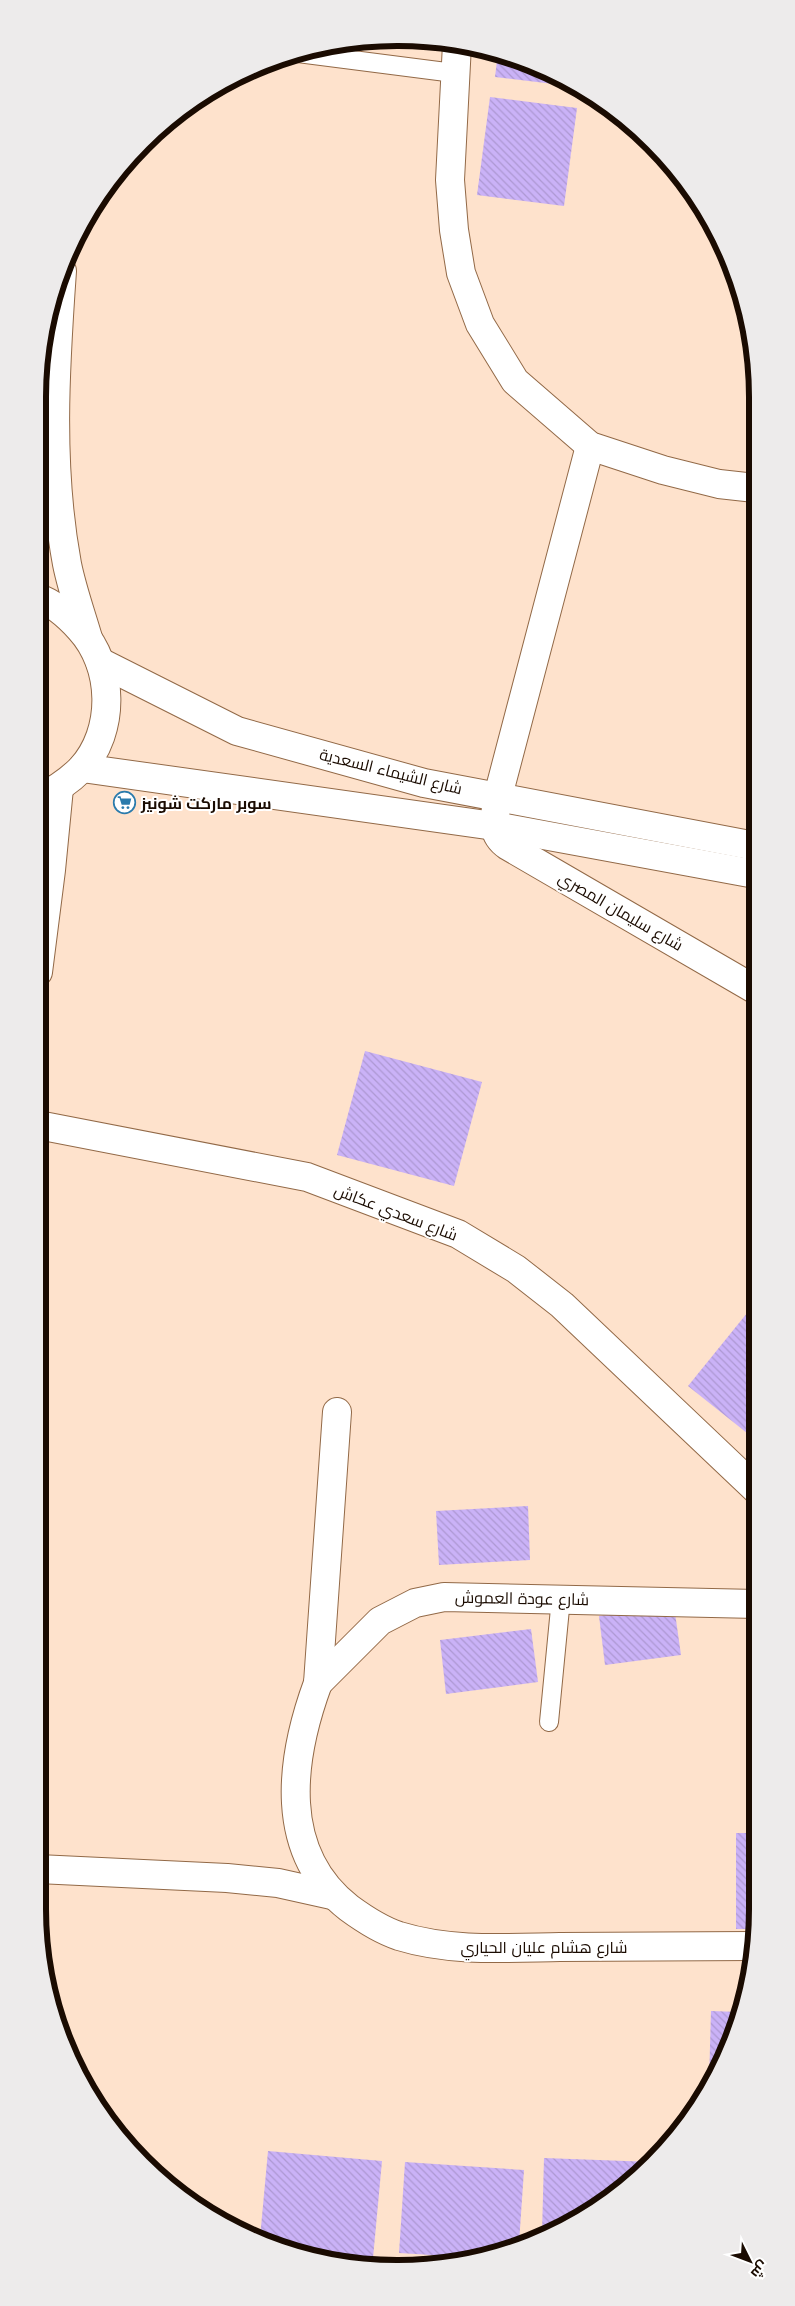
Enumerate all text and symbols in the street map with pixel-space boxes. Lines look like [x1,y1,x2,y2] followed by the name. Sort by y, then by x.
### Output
[317,744,464,800] street label: شارع الشيماء السعدية
[113,791,137,815] supermarket icon: سوبر ماركت شونيز
[140,793,272,813] place label: سوبر ماركت شونيز
[553,867,687,958] street label: شارع سليمان المصري
[330,1179,461,1248] street label: شارع سعدي عكاش
[455,1587,589,1611] street label: شارع عودة العموش
[461,1937,627,1961] street label: شارع هشام عليان الحياري
[725,2236,775,2286] north arrow
[747,2257,772,2282] text: ش

